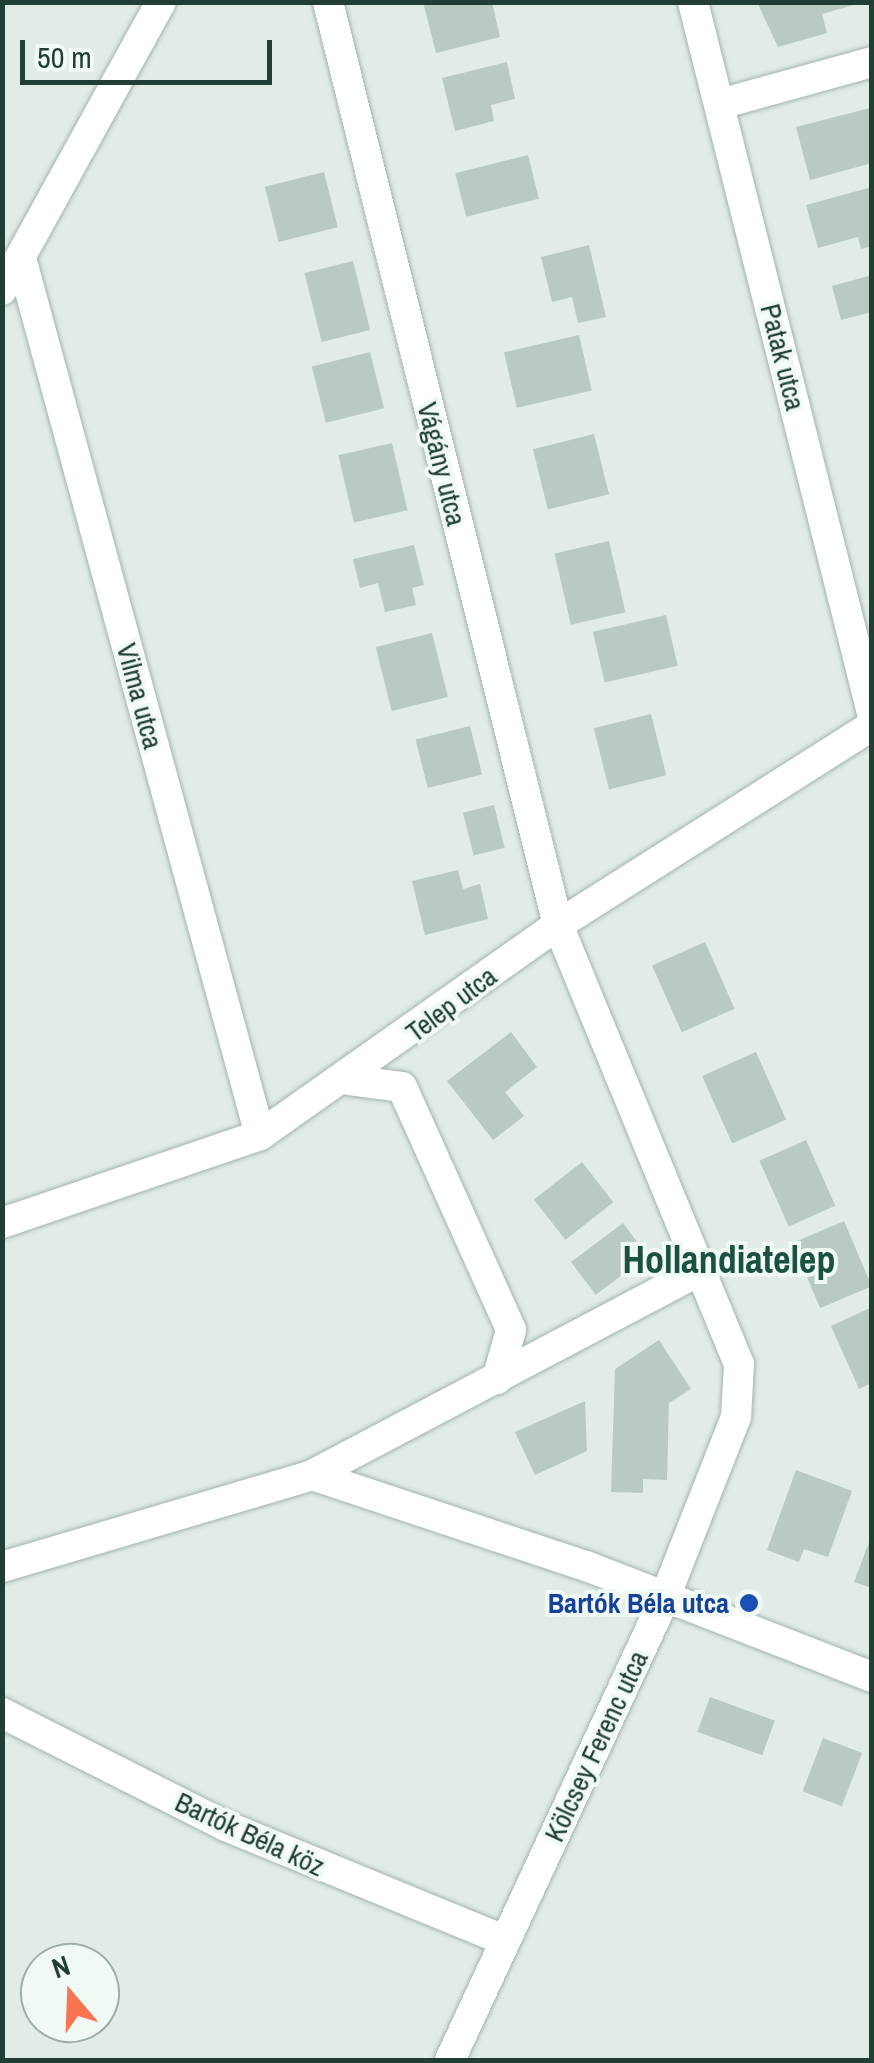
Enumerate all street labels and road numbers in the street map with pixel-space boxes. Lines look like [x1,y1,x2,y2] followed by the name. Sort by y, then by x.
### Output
[754,300,812,414] street label: Patak utca
[410,399,474,529] street label: Vágány utca
[110,639,170,753] street label: Vilma utca
[399,959,503,1049] street label: Telep utca
[537,1645,655,1847] street label: Kölcsey Ferenc utca
[170,1785,330,1883] street label: Bartók Béla köz

